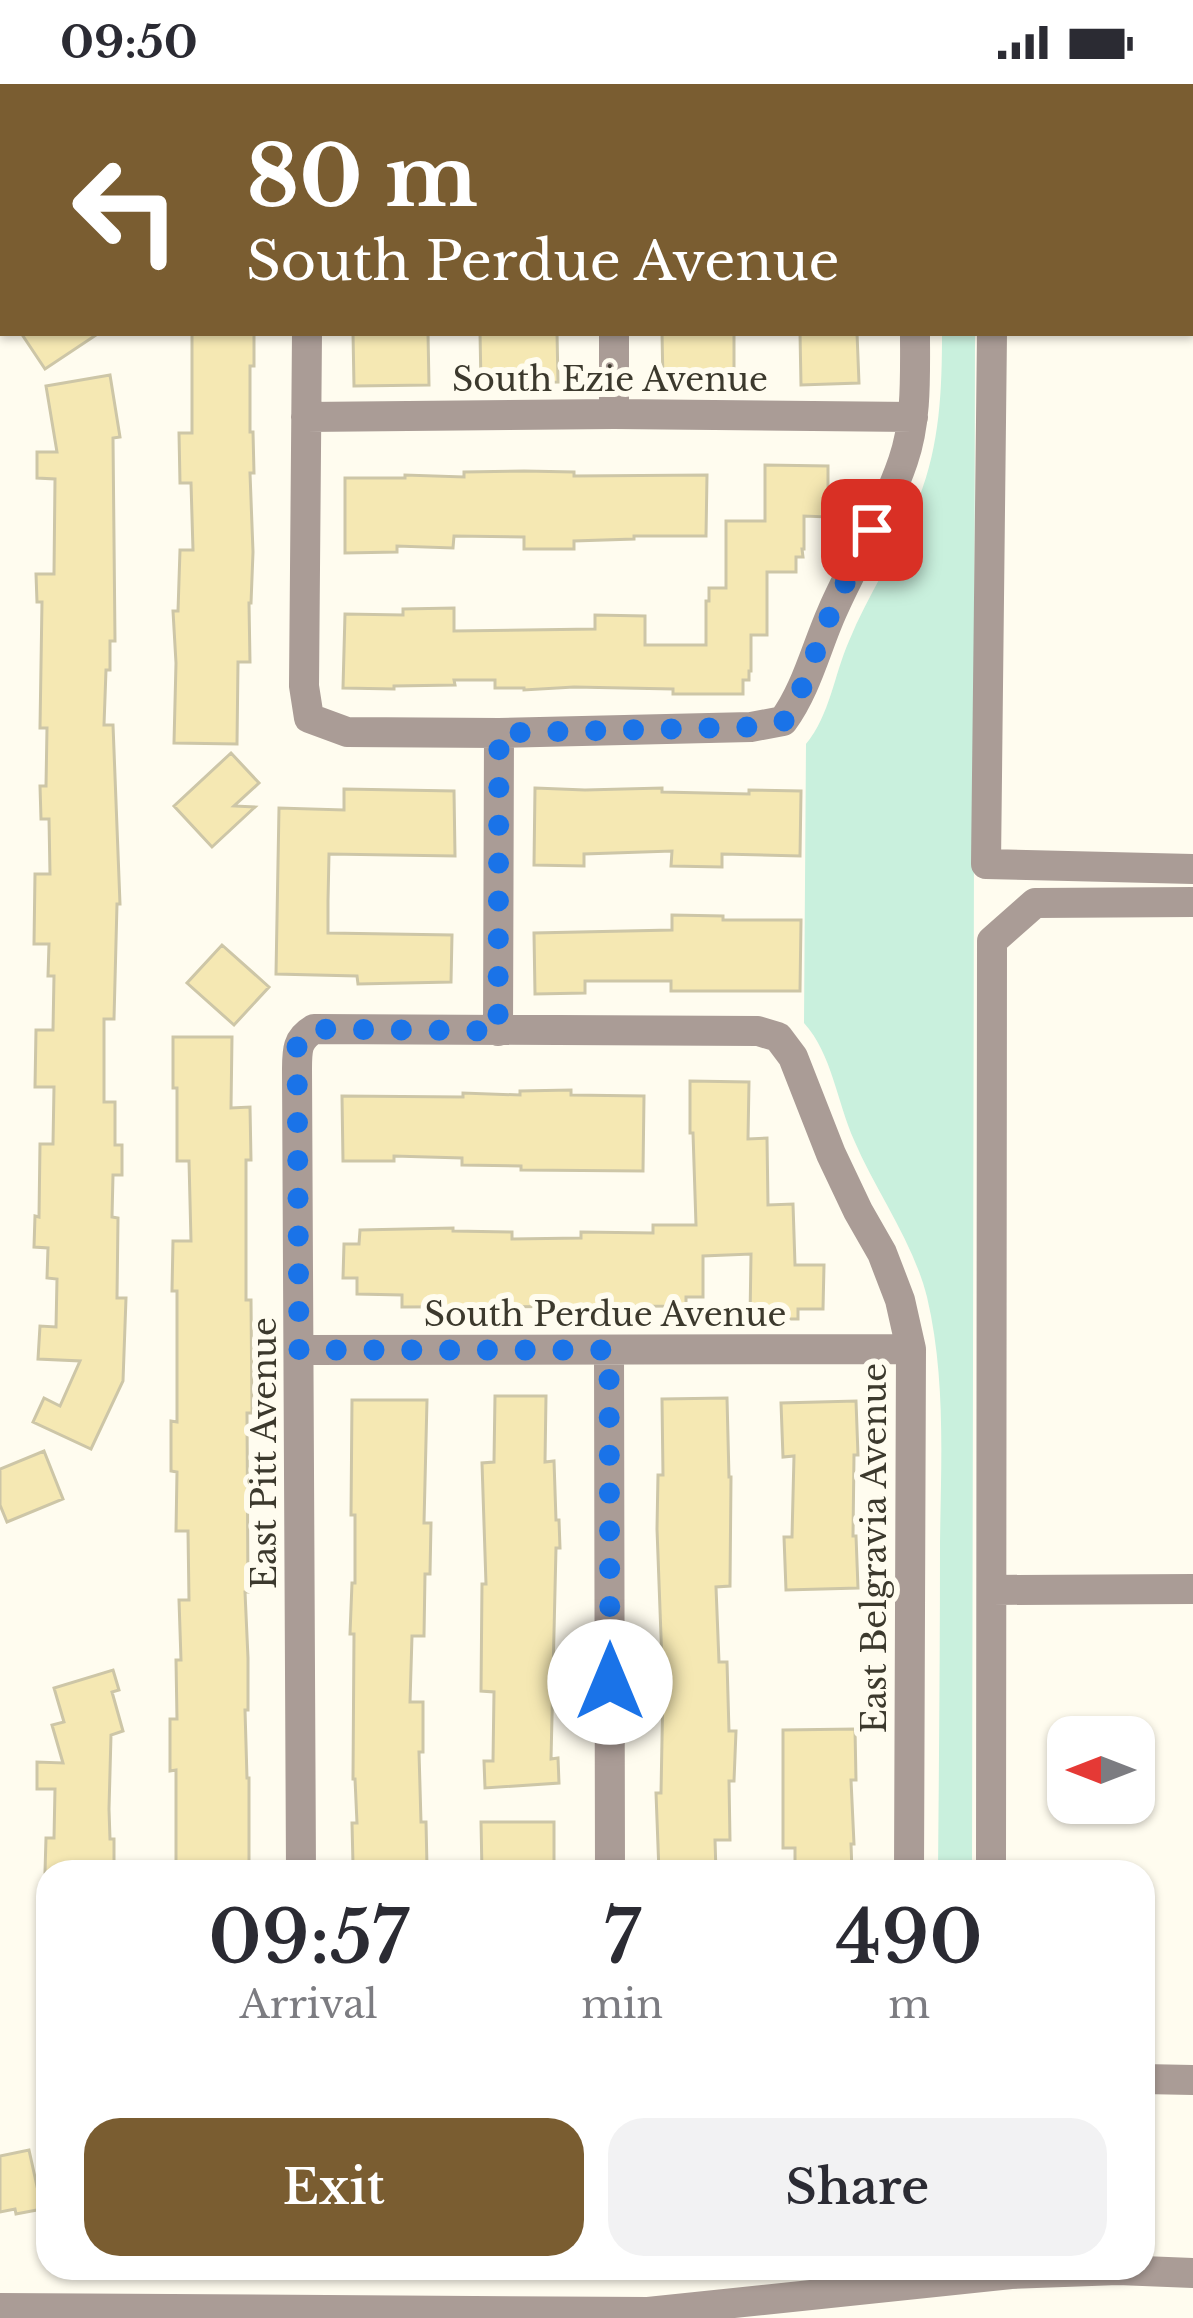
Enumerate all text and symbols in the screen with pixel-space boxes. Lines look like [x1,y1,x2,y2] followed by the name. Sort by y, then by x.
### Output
[60,14,198,70] text: 09:50
[246,125,478,229] text: 80 m
[48,132,204,288] icon: left
[246,228,840,295] text: South Perdue Avenue
[452,359,768,400] street label: South Ezie Avenue
[821,479,923,581] pin
[839,497,905,563] icon: arrive
[424,1294,786,1335] street label: South Perdue Avenue
[244,1317,285,1589] street label: East Pitt Avenue
[854,1363,895,1733] street label: East Belgravia Avenue
[547,1619,673,1745] position arrow
[1047,1716,1155,1824] north arrow
[1047,1716,1155,1824] map controls
[208,1893,409,1982] text: 09:57
[604,1893,641,1982] text: 7
[835,1893,983,1982] text: 490
[240,1980,378,2029] text: Arrival
[581,1980,663,2029] text: min
[888,1980,930,2029] text: m
[84,2118,584,2256] button: Exit
[608,2118,1107,2256] button: Share

